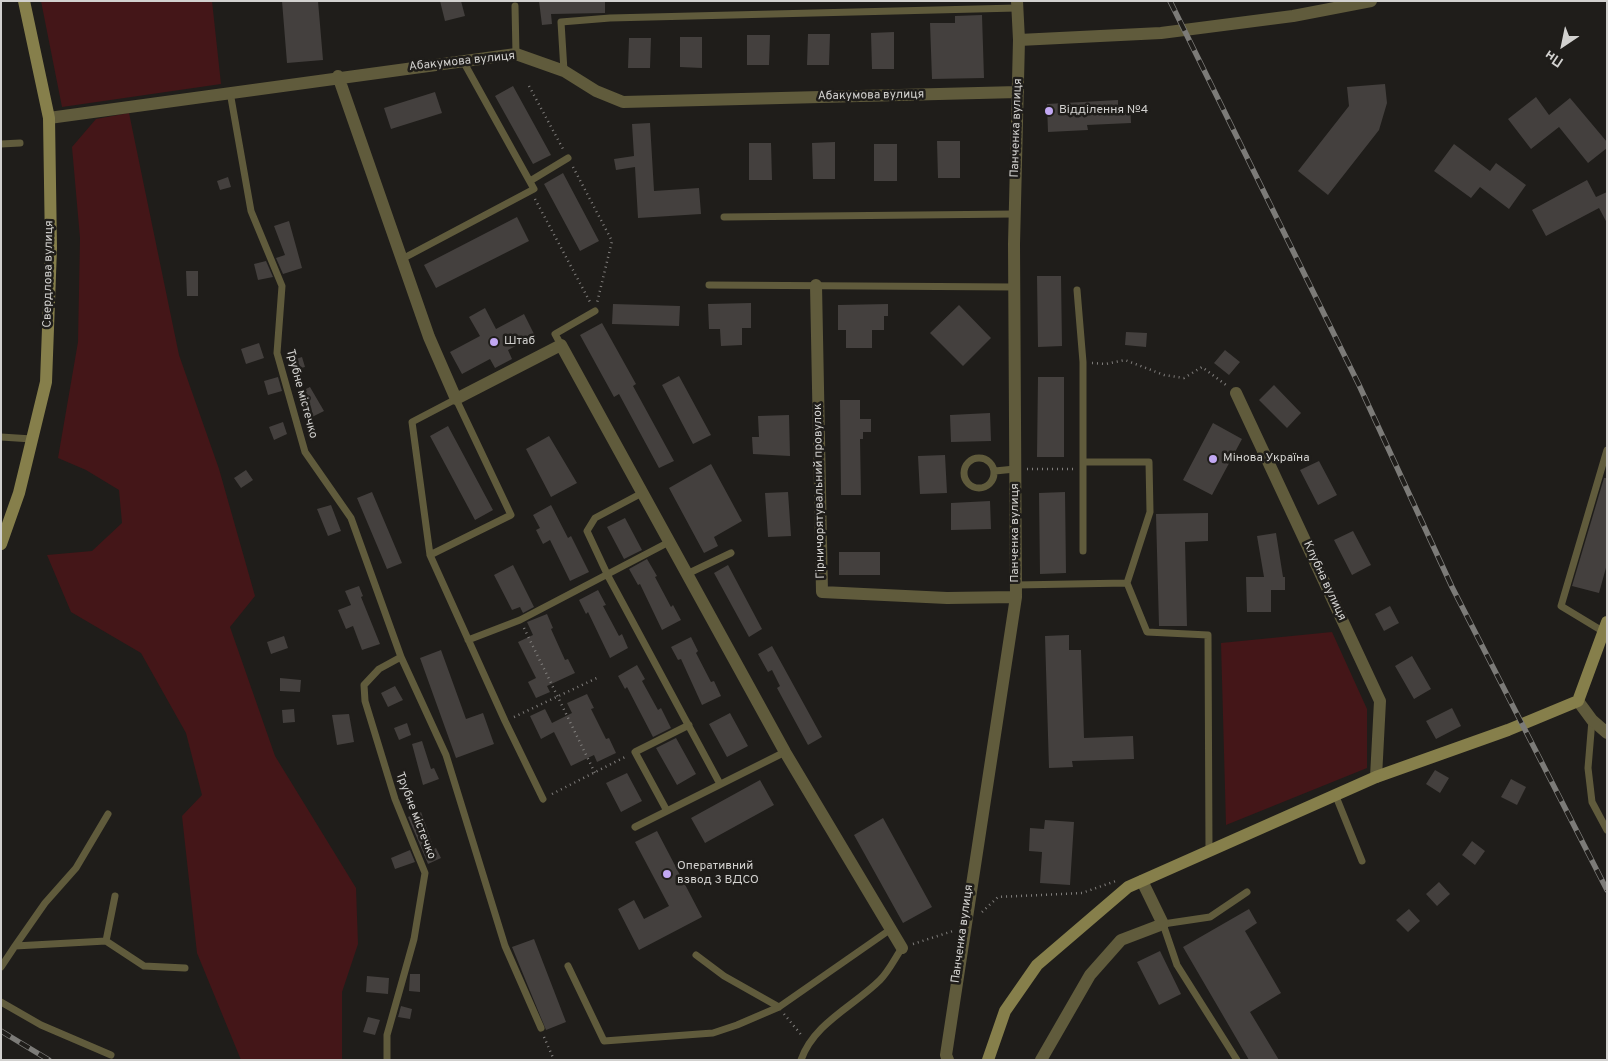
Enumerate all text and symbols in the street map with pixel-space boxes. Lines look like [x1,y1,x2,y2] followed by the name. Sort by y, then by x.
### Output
[1538,20,1588,70] north arrow
[1542,46,1567,70] text: Пн
[408,49,516,75] street label: Абакумова вулиця
[1008,78,1026,178] street label: Панченка вулиця
[818,88,924,104] street label: Абакумова вулиця
[1059,104,1148,118] place label: Відділення №4
[1043,105,1055,117] marker: Відділення №4
[41,220,57,328] street label: Свердлова вулиця
[504,335,535,349] place label: Штаб
[488,336,500,348] marker: Штаб
[282,348,320,440] street label: Трубне містечко
[811,403,829,579] street label: Гірничорятувальний провулок
[1223,452,1310,466] place label: Мінова Україна
[1207,453,1219,465] marker: Мінова Україна
[1009,483,1023,583] street label: Панченка вулиця
[1299,539,1349,623] street label: Клубна вулиця
[392,770,438,862] street label: Трубне містечко
[677,860,759,888] place label: Оперативний взвод 3 ВДСО
[661,868,673,880] marker: Оперативний взвод 3 ВДСО
[949,884,977,984] street label: Панченка вулиця

